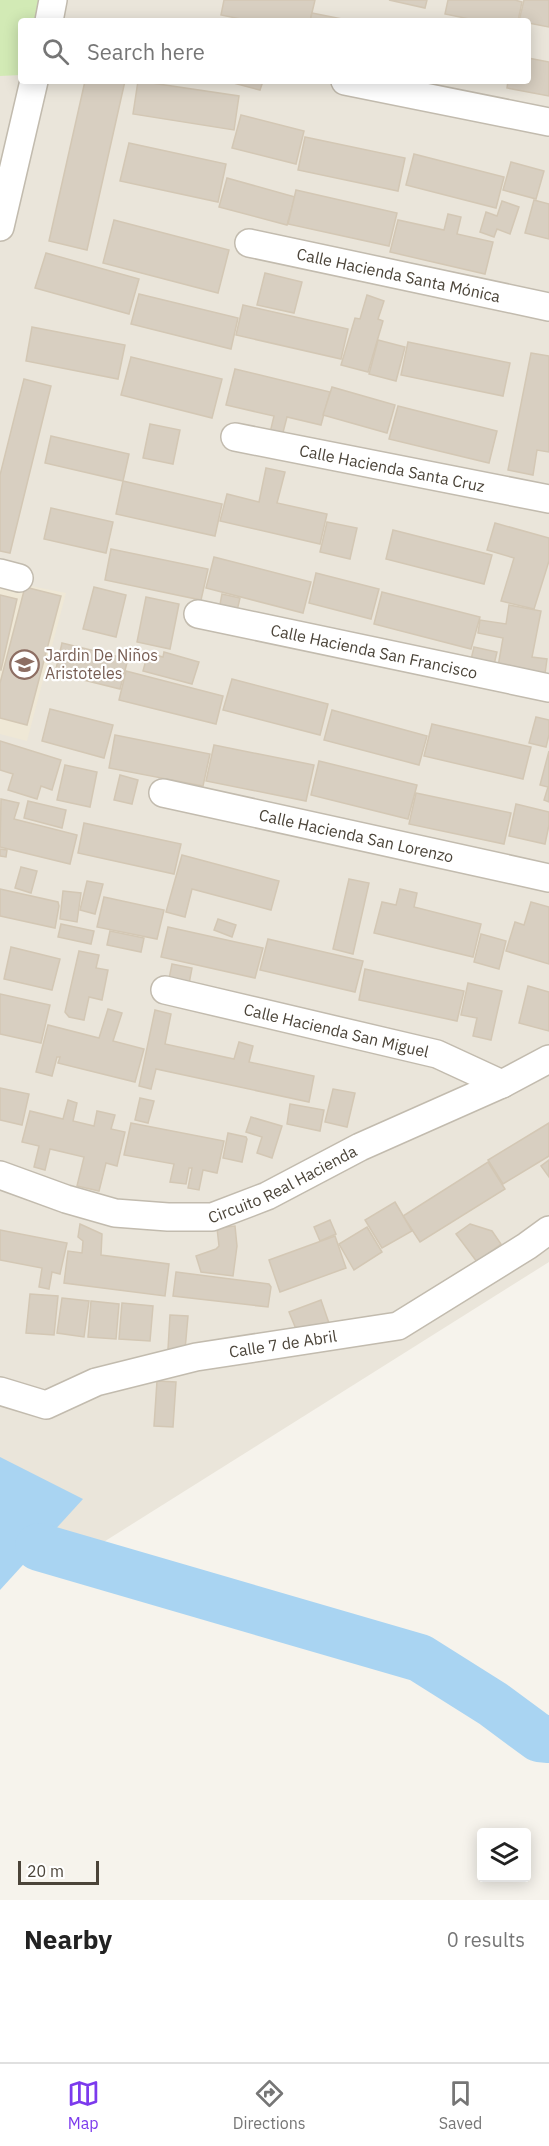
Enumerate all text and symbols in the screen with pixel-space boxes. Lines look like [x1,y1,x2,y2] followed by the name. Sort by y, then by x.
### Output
[18,18,531,84] search box
[39,35,72,68] icon: search
[87,37,205,66] text: Search here
[295,243,503,306] street label: Calle Hacienda Santa Mónica
[298,440,486,496] street label: Calle Hacienda Santa Cruz
[269,620,479,683] street label: Calle Hacienda San Francisco
[45,645,158,683] place label: Jardin De Niños Aristoteles
[8,648,40,680] school or university icon: Jardin De Niños Aristoteles
[257,804,456,867] street label: Calle Hacienda San Lorenzo
[242,999,431,1062] street label: Calle Hacienda San Miguel
[205,1140,361,1228] street label: Circuito Real Hacienda
[228,1326,338,1362] street label: Calle 7 de Abril
[477,1828,531,1882] map controls
[477,1828,531,1882] button: layers
[18,1858,99,1886] scale bar
[27,1861,64,1881] text: 20 m
[24,1922,112,1956] text: Nearby
[447,1926,525,1953] text: 0 results
[67,2077,100,2133] tab: Map
[233,2077,306,2133] tab: Directions
[439,2077,482,2133] tab: Saved

